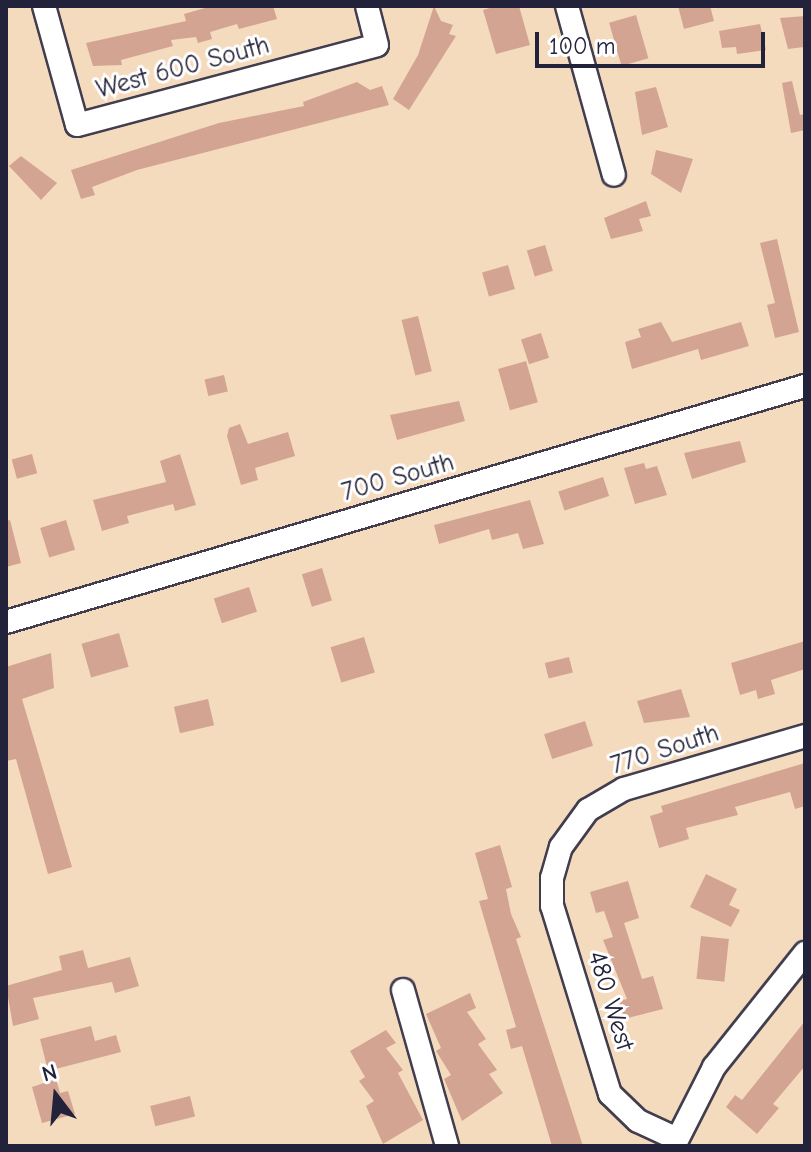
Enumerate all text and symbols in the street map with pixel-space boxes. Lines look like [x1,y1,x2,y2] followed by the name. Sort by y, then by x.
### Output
[539,16,769,66] scale bar
[93,30,273,106] street label: West 600 South
[549,32,616,60] text: 100 m
[338,447,458,509] street label: 700 South
[607,718,723,782] street label: 770 South
[580,947,640,1055] street label: 480 West
[16,1056,96,1136] north arrow
[39,1058,60,1087] text: N

